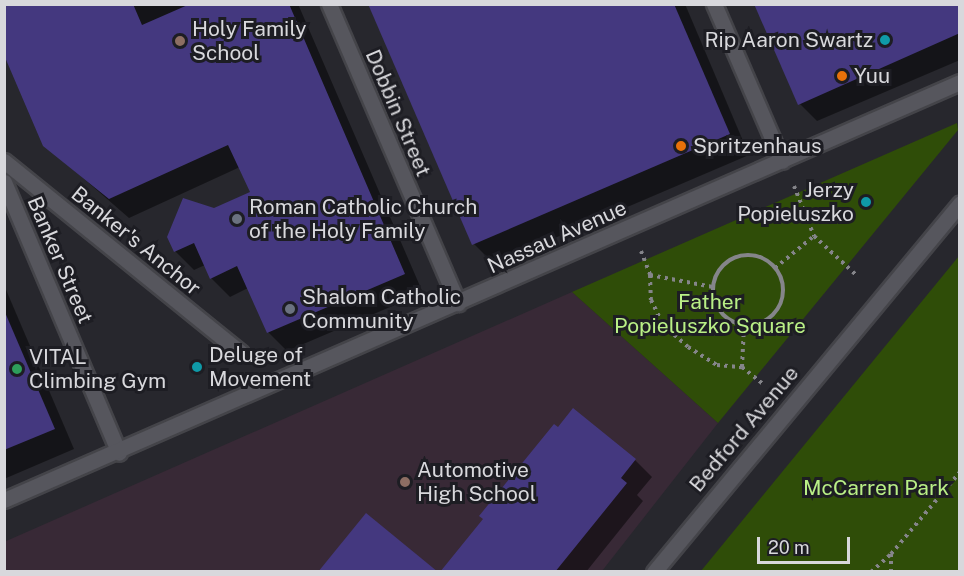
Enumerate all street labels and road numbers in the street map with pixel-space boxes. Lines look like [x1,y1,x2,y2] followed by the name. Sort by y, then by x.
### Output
[360,46,436,180] street label: Dobbin Street
[66,181,206,301] street label: Banker's Anchor
[22,193,98,327] street label: Banker Street
[484,195,630,279] street label: Nassau Avenue
[684,361,804,497] street label: Bedford Avenue

